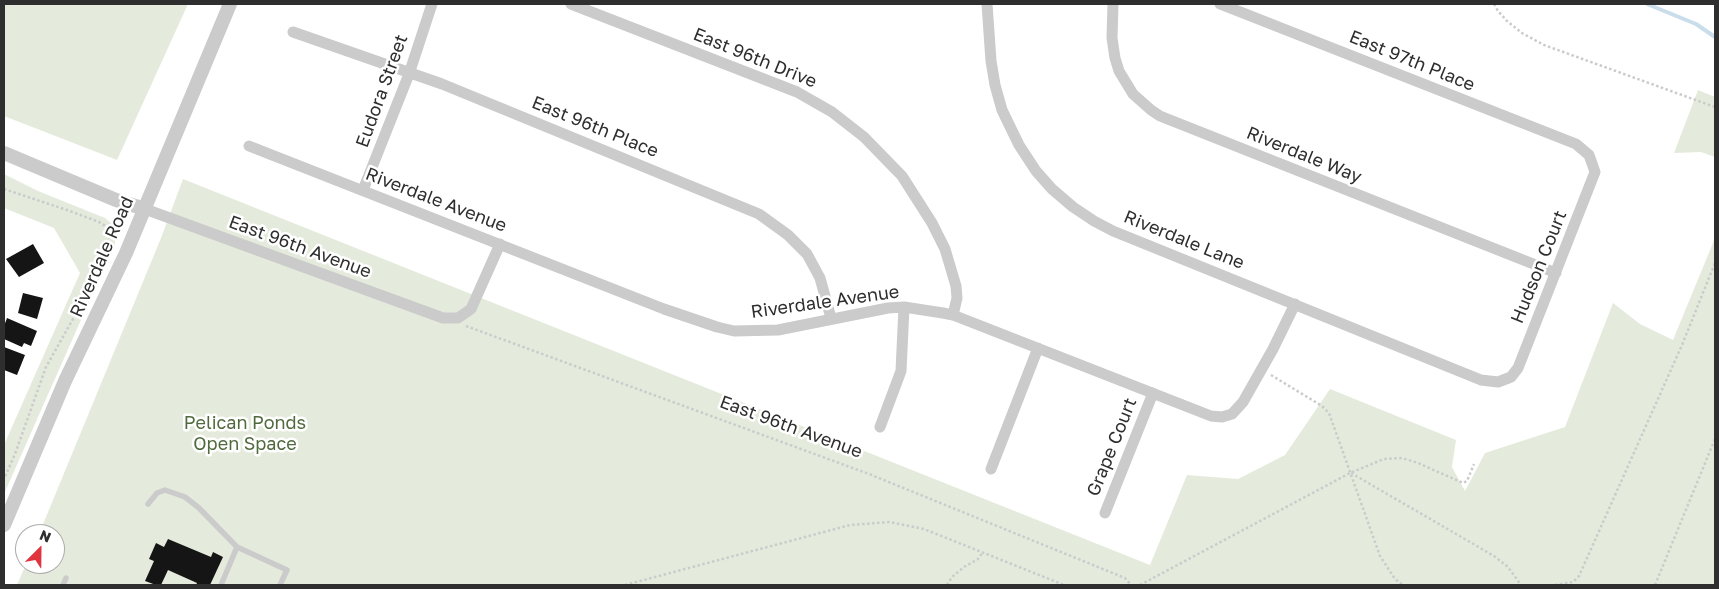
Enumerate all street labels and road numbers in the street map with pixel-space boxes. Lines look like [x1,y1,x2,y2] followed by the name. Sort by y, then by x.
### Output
[690,23,820,93] street label: East 96th Drive
[1346,26,1478,96] street label: East 97th Place
[352,32,412,150] street label: Eudora Street
[528,92,662,162] street label: East 96th Place
[1243,122,1365,188] street label: Riverdale Way
[362,163,510,237] street label: Riverdale Avenue
[66,193,138,321] street label: Riverdale Road
[1121,206,1247,274] street label: Riverdale Lane
[1506,207,1572,327] street label: Hudson Court
[226,211,374,283] street label: East 96th Avenue
[750,281,900,323] street label: Riverdale Avenue
[717,391,865,463] street label: East 96th Avenue
[1082,395,1142,499] street label: Grape Court

